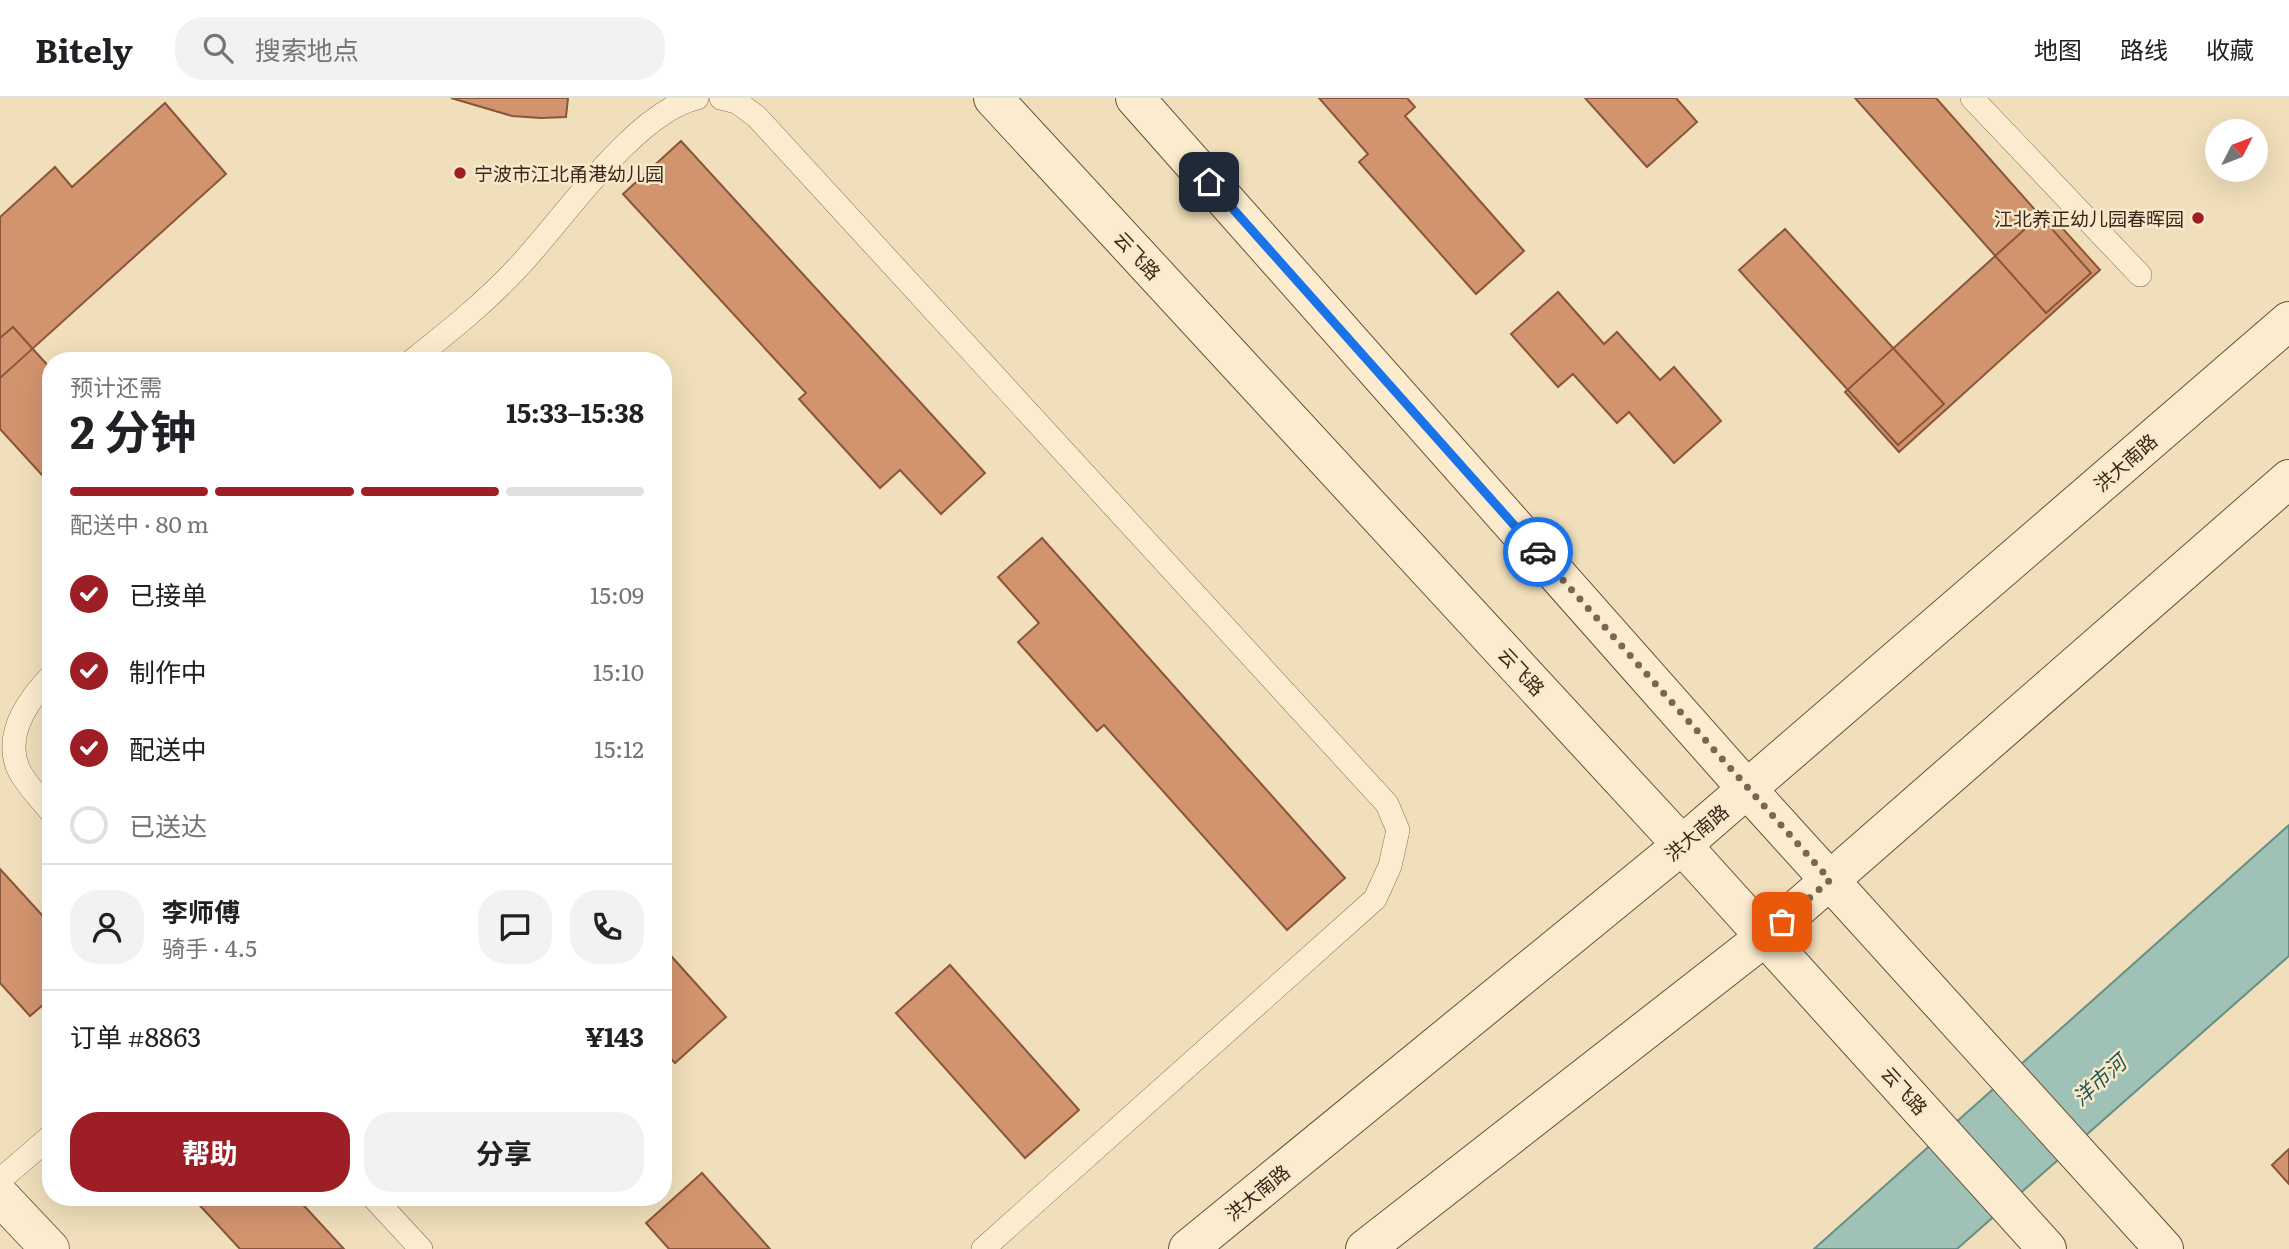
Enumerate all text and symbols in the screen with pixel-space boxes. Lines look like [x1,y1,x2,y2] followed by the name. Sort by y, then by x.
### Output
[175,17,665,80] search box
[35,24,133,73] text: Bitely
[199,29,237,67] icon: search
[255,29,359,68] text: 搜索地点
[2034,31,2082,66] text: 地图
[2120,31,2168,66] text: 路线
[2206,31,2254,66] text: 收藏
[2205,119,2268,182] north arrow
[2205,119,2268,182] map controls
[1179,152,1239,212] pin
[474,159,664,187] place label: 宁波市江北甬港幼儿园
[1190,163,1228,201] icon: home
[452,165,468,181] marker: 宁波市江北甬港幼儿园
[1994,204,2184,232] place label: 江北养正幼儿园春晖园
[2190,210,2206,226] marker: 江北养正幼儿园春晖园
[1108,225,1168,285] street label: 云飞路
[70,369,162,403] text: 预计还需
[506,392,644,431] text: 15:33–15:38
[70,395,196,463] text: 2 分钟
[2087,426,2163,498] street label: 洪大南路
[70,506,209,540] text: 配送中 · 80 m
[1503,517,1573,587] courier
[1519,533,1557,571] icon: car
[129,574,207,613] text: 已接单
[70,575,108,613] icon: check
[590,577,644,611] text: 15:09
[1492,641,1552,701] street label: 云飞路
[129,651,207,690] text: 制作中
[70,652,108,690] icon: check
[593,654,644,688] text: 15:10
[129,728,207,767] text: 配送中
[70,729,108,767] icon: check
[594,731,644,765] text: 15:12
[1658,797,1734,867] street label: 洪大南路
[129,805,207,844] text: 已送达
[70,890,144,964] button: person
[478,890,552,964] button: chat
[570,890,644,964] button: phone
[162,891,240,930] text: 李师傅
[1752,892,1812,952] pin
[1763,903,1801,941] icon: bag
[162,930,257,964] text: 骑手 · 4.5
[70,1016,201,1055] text: 订单 #8863
[585,1016,644,1055] text: ¥143
[2064,1044,2135,1112] water label: 洋市河
[1876,1059,1934,1121] street label: 云飞路
[70,1112,350,1192] button: 帮助
[364,1112,644,1192] button: 分享
[1219,1157,1295,1227] street label: 洪大南路

